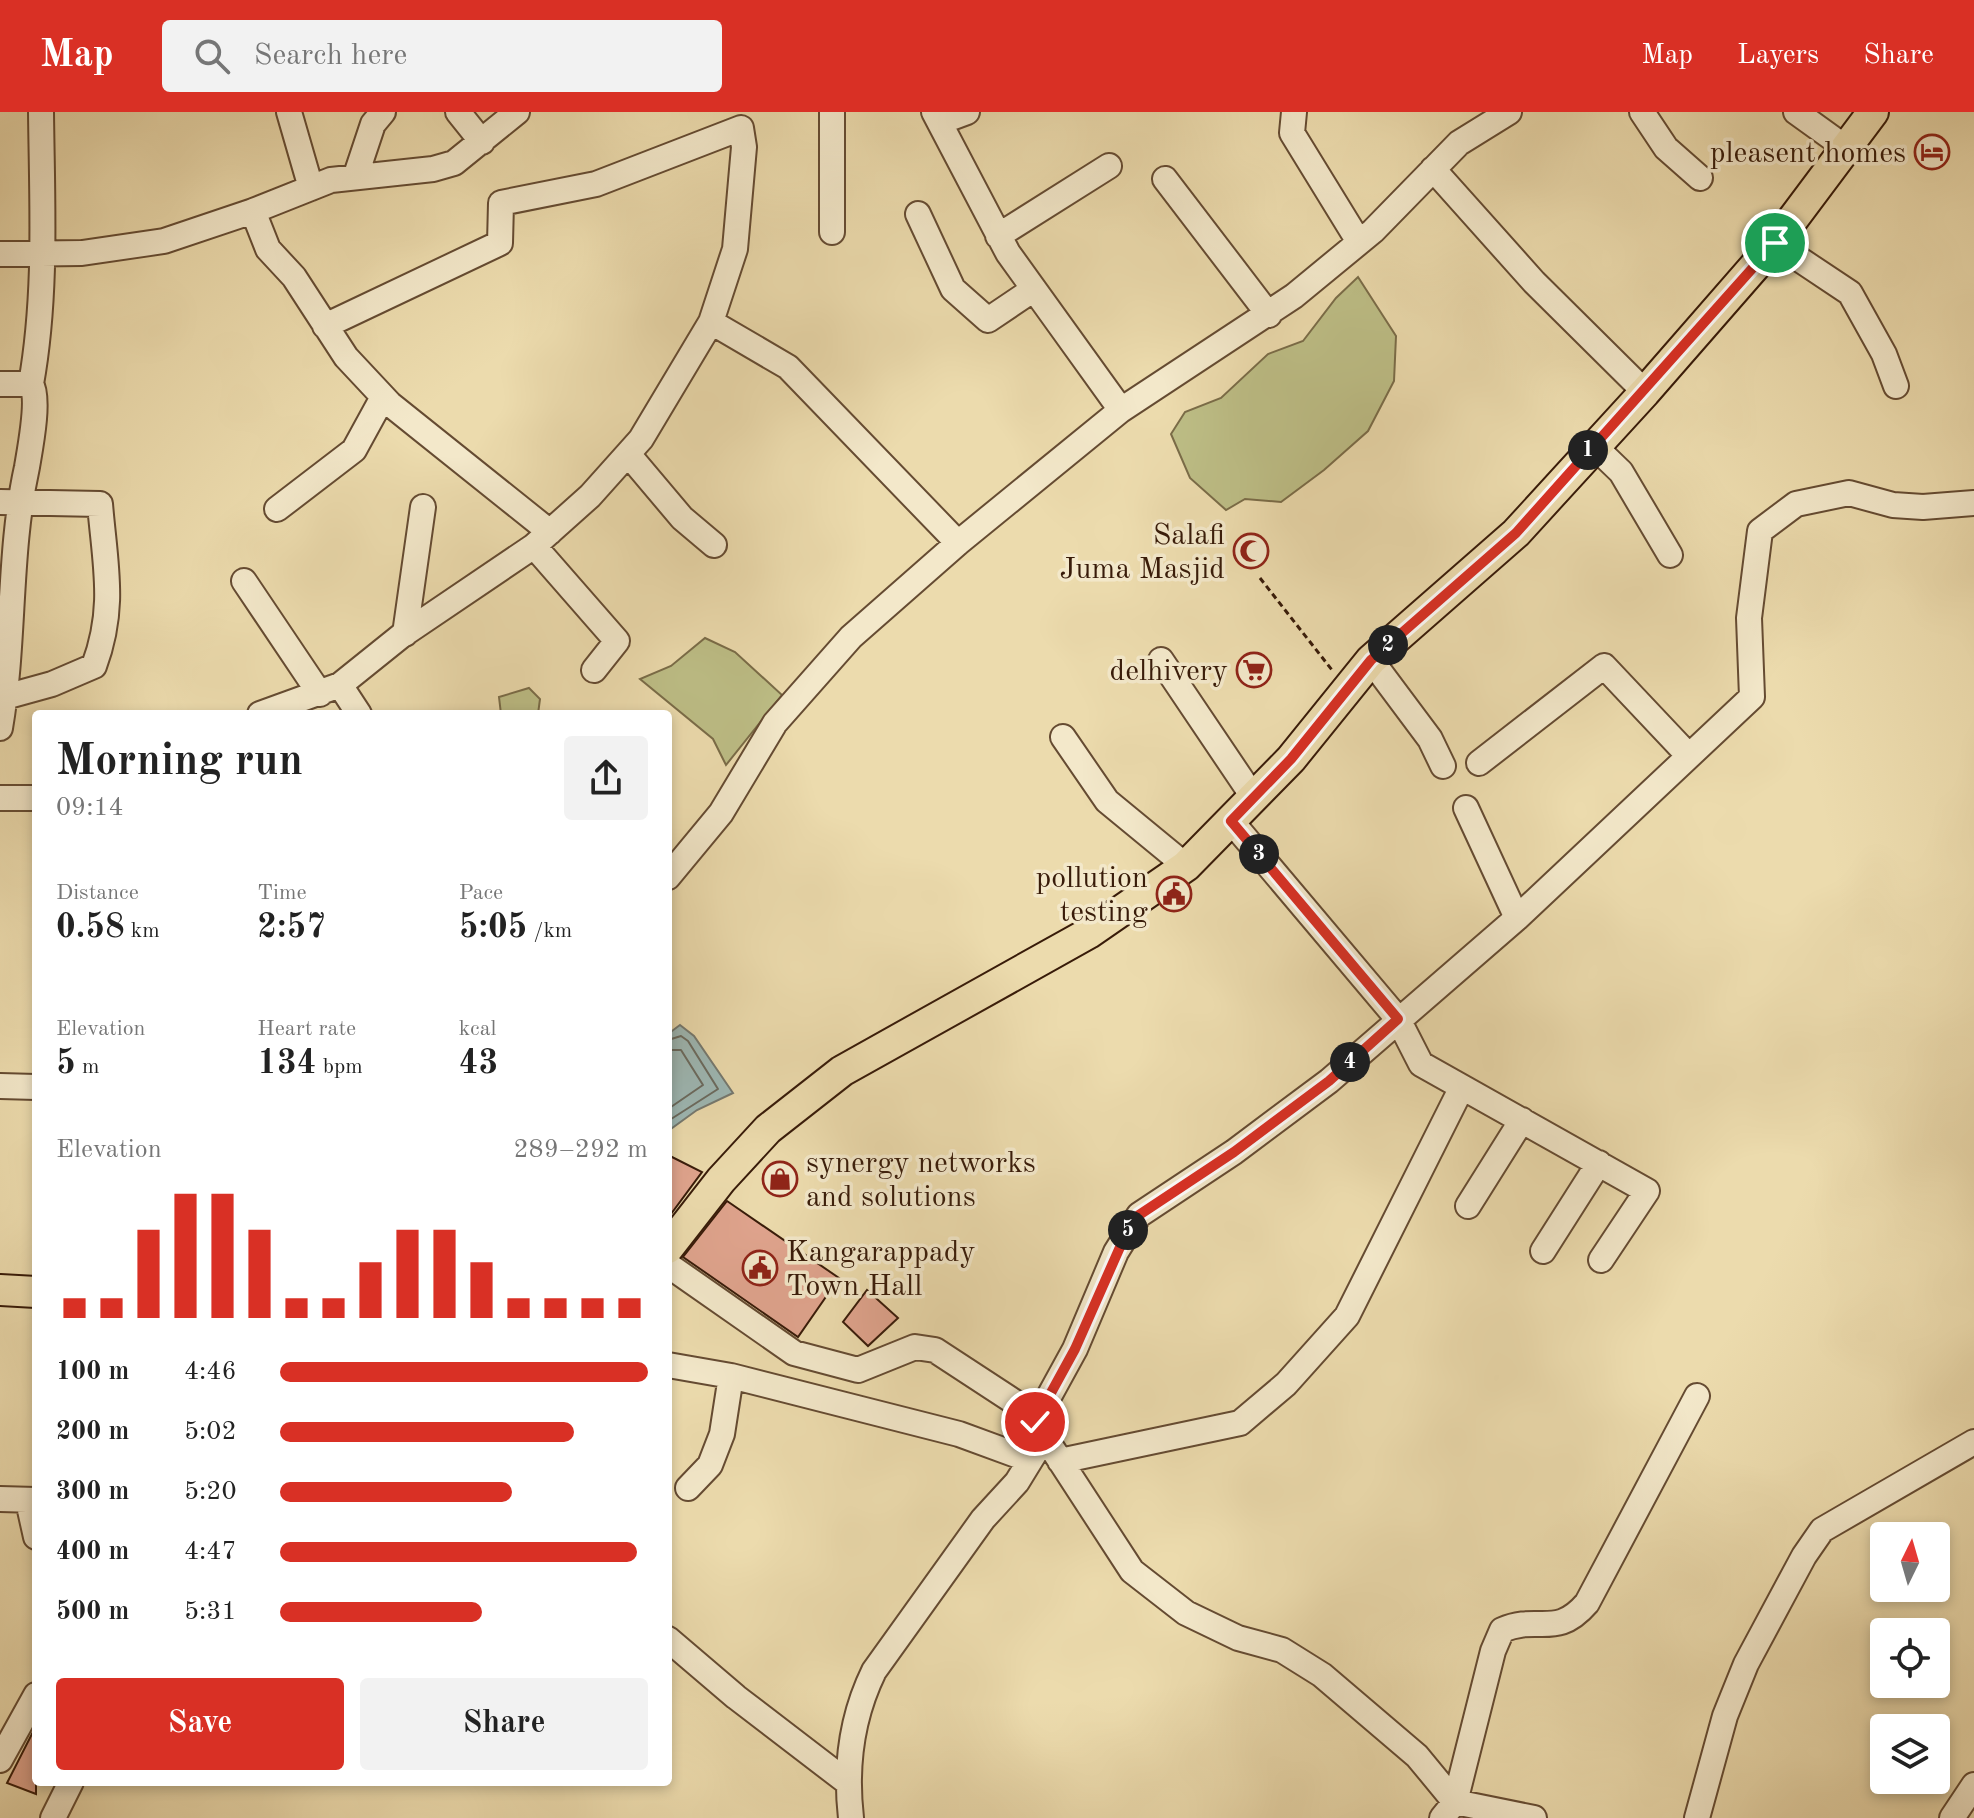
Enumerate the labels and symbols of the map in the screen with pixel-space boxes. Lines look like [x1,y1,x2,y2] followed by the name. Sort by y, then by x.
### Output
[1913,133,1951,171] hotel icon: pleasent homes
[1710,139,1906,169] place label: pleasent homes
[1741,209,1809,277] pin
[1568,430,1608,470] pin: 1
[1059,521,1225,585] place label: Salafi Juma Masjid
[1232,532,1270,570] mosque icon: Salafi Juma Masjid
[1368,625,1408,665] pin: 2
[1235,651,1273,689] supermarket icon: delhivery
[1110,657,1228,687] place label: delhivery
[1239,834,1279,874] pin: 3
[1036,864,1148,928] place label: pollution testing
[1155,875,1193,913] public building icon: pollution testing
[1330,1042,1370,1082] pin: 4
[806,1149,1036,1213] place label: synergy networks and solutions
[761,1160,799,1198] shop icon: synergy networks and solutions
[1108,1210,1148,1250] pin: 5
[786,1238,975,1302] place label: Kangarappady Town Hall
[741,1249,779,1287] public building icon: Kangarappady Town Hall
[1001,1388,1069,1456] pin
[1870,1522,1950,1602] north arrow

